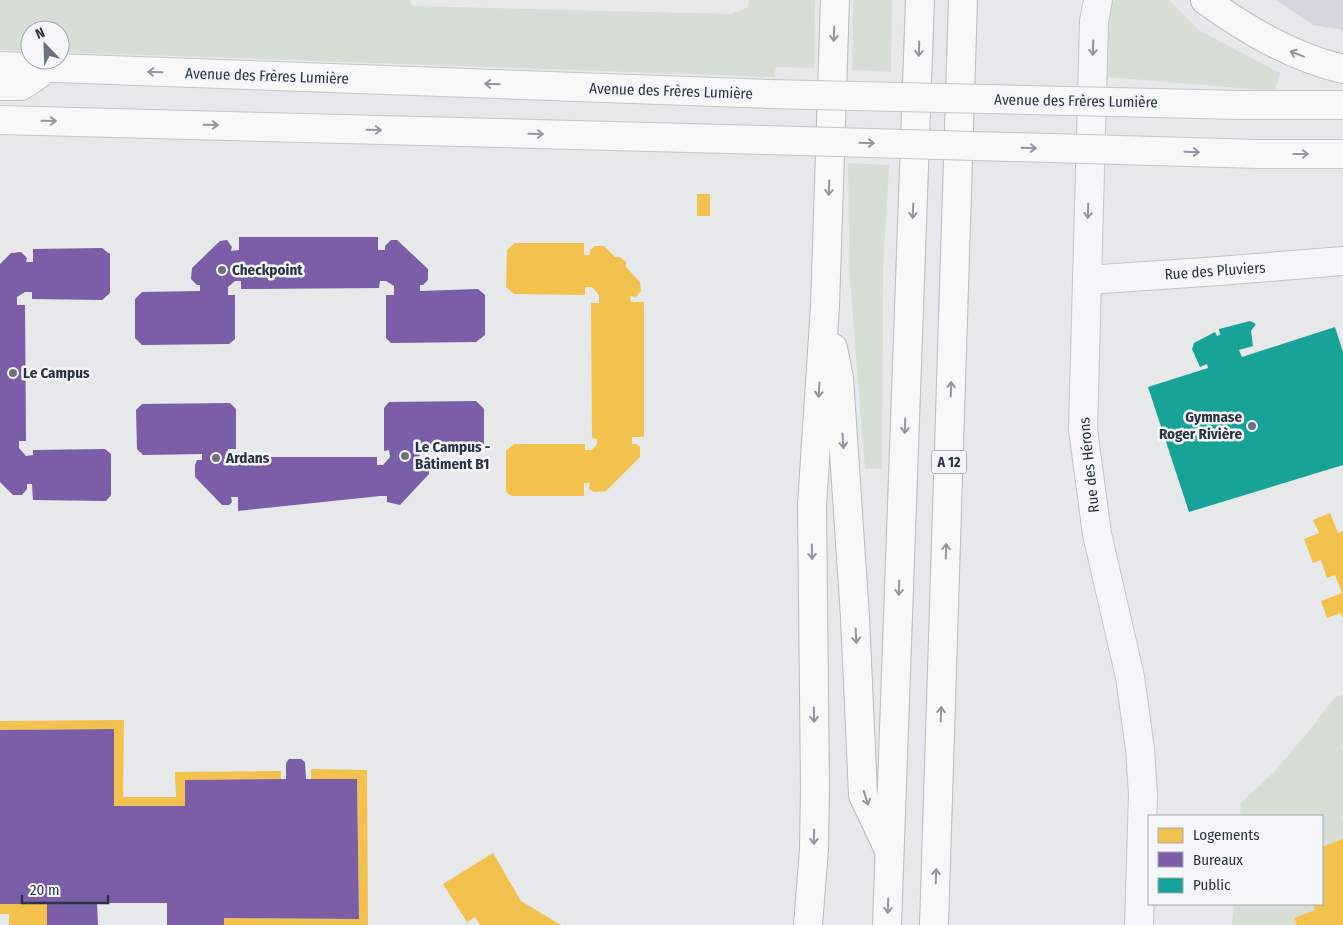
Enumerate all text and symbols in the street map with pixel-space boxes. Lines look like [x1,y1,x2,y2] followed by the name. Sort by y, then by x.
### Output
[20,20,70,70] north arrow
[33,24,47,43] text: N
[830,26,839,42] one-way arrow
[914,40,923,56] one-way arrow
[1089,40,1098,56] one-way arrow
[1290,49,1305,58] one-way arrow
[185,64,349,88] street label: Avenue des Frères Lumière
[147,67,163,76] one-way arrow
[484,79,500,89] one-way arrow
[589,79,753,103] street label: Avenue des Frères Lumière
[994,91,1158,111] street label: Avenue des Frères Lumière
[40,116,56,126] one-way arrow
[203,121,219,130] one-way arrow
[365,125,381,134] one-way arrow
[528,129,544,139] one-way arrow
[859,138,875,147] one-way arrow
[1021,143,1037,152] one-way arrow
[1183,148,1199,157] one-way arrow
[1292,149,1308,159] one-way arrow
[824,179,833,195] one-way arrow
[908,203,917,219] one-way arrow
[1084,203,1093,219] one-way arrow
[1164,258,1266,284] street label: Rue des Pluviers
[232,261,303,279] place label: Checkpoint
[216,264,228,276] marker: Checkpoint
[23,364,90,382] place label: Le Campus
[7,367,19,379] marker: Le Campus
[946,381,956,398] one-way arrow
[815,382,824,398] one-way arrow
[1159,408,1242,443] place label: Gymnase Roger Rivière
[1075,416,1103,514] street label: Rue des Hérons
[900,418,910,434] one-way arrow
[1246,420,1258,432] marker: Gymnase Roger Rivière
[838,433,848,449] one-way arrow
[415,438,491,473] place label: Le Campus - Bâtiment B1
[225,449,270,467] place label: Ardans
[399,450,411,462] marker: Le Campus - Bâtiment B1
[932,451,966,474] road number: A 12
[210,452,222,464] marker: Ardans
[808,544,817,560] one-way arrow
[941,544,951,560] one-way arrow
[895,580,904,596] one-way arrow
[852,627,861,643] one-way arrow
[809,706,819,722] one-way arrow
[936,706,946,722] one-way arrow
[862,789,871,805] one-way arrow
[1148,815,1323,905] legend
[1193,826,1260,844] text: Logements
[810,829,819,845] one-way arrow
[1193,851,1243,869] text: Bureaux
[931,869,940,885] one-way arrow
[22,872,109,904] scale bar
[1193,876,1231,894] text: Public
[30,881,60,899] text: 20 m
[883,898,893,914] one-way arrow

